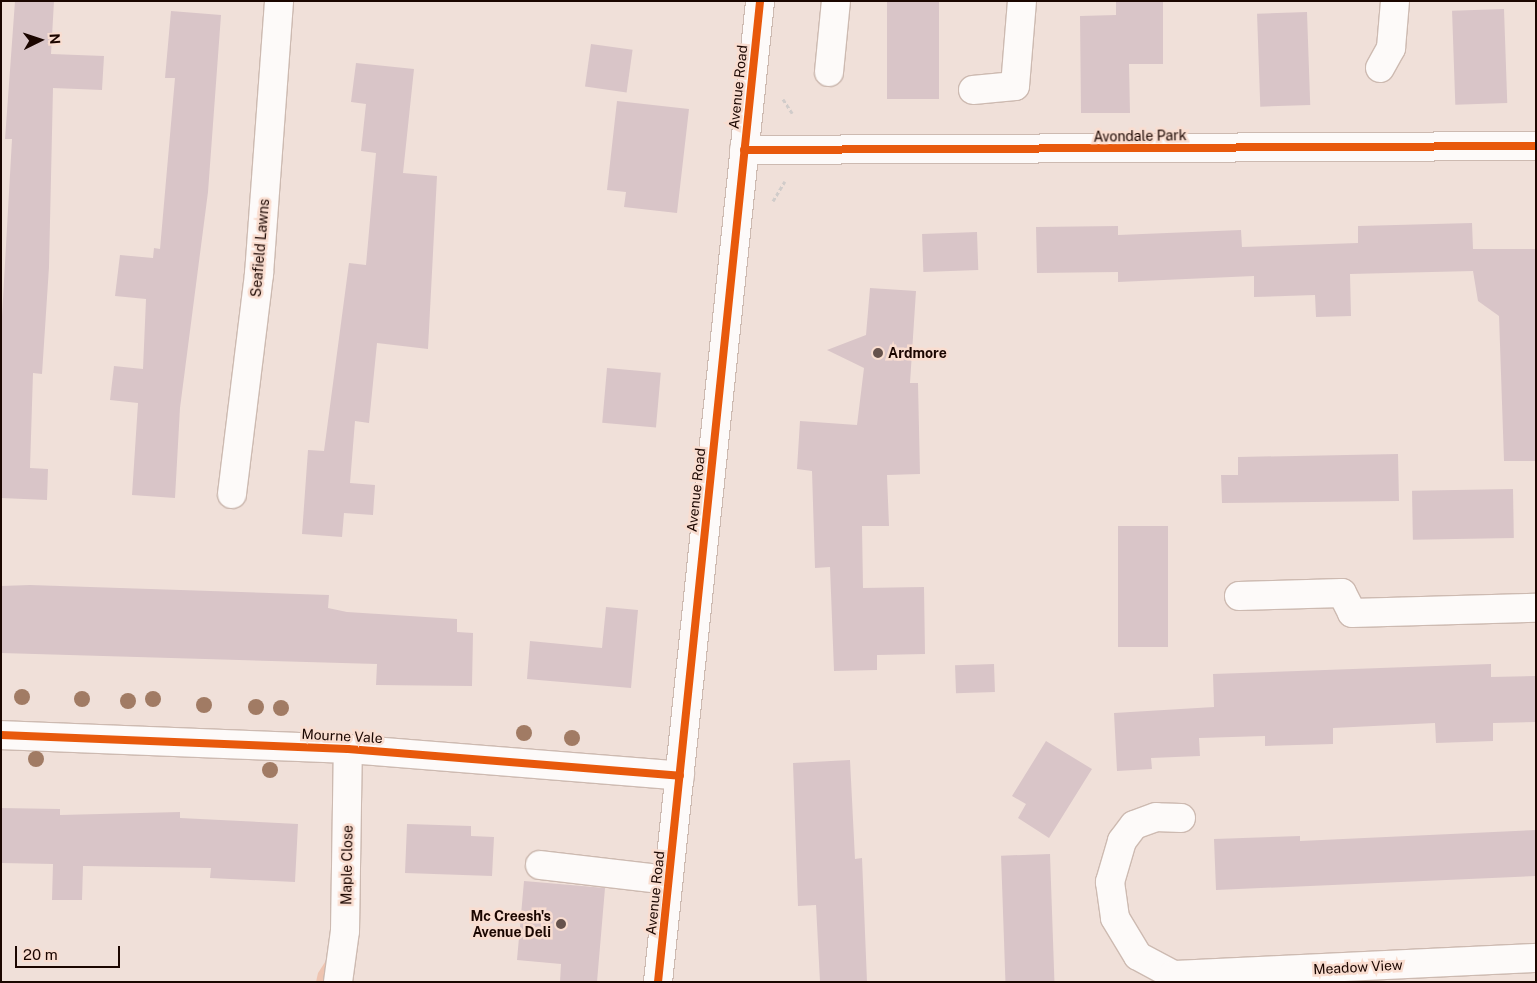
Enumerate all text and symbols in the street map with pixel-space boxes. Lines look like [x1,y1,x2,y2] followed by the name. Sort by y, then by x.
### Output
[15,15,65,65] north arrow
[47,33,63,45] text: N
[725,44,751,130] street label: Avenue Road
[1093,127,1187,145] street label: Avondale Park
[247,198,273,298] street label: Seafield Lawns
[888,345,947,361] place label: Ardmore
[872,347,884,359] marker: Ardmore
[683,447,709,533] street label: Avenue Road
[301,725,383,747] street label: Mourne Vale
[338,825,356,905] street label: Maple Close
[642,850,668,936] street label: Avenue Road
[471,908,551,940] place label: Mc Creesh's Avenue Deli
[555,918,567,930] marker: Mc Creesh's Avenue Deli
[18,936,122,968] scale bar
[23,946,58,963] text: 20 m
[1313,956,1403,978] street label: Meadow View

